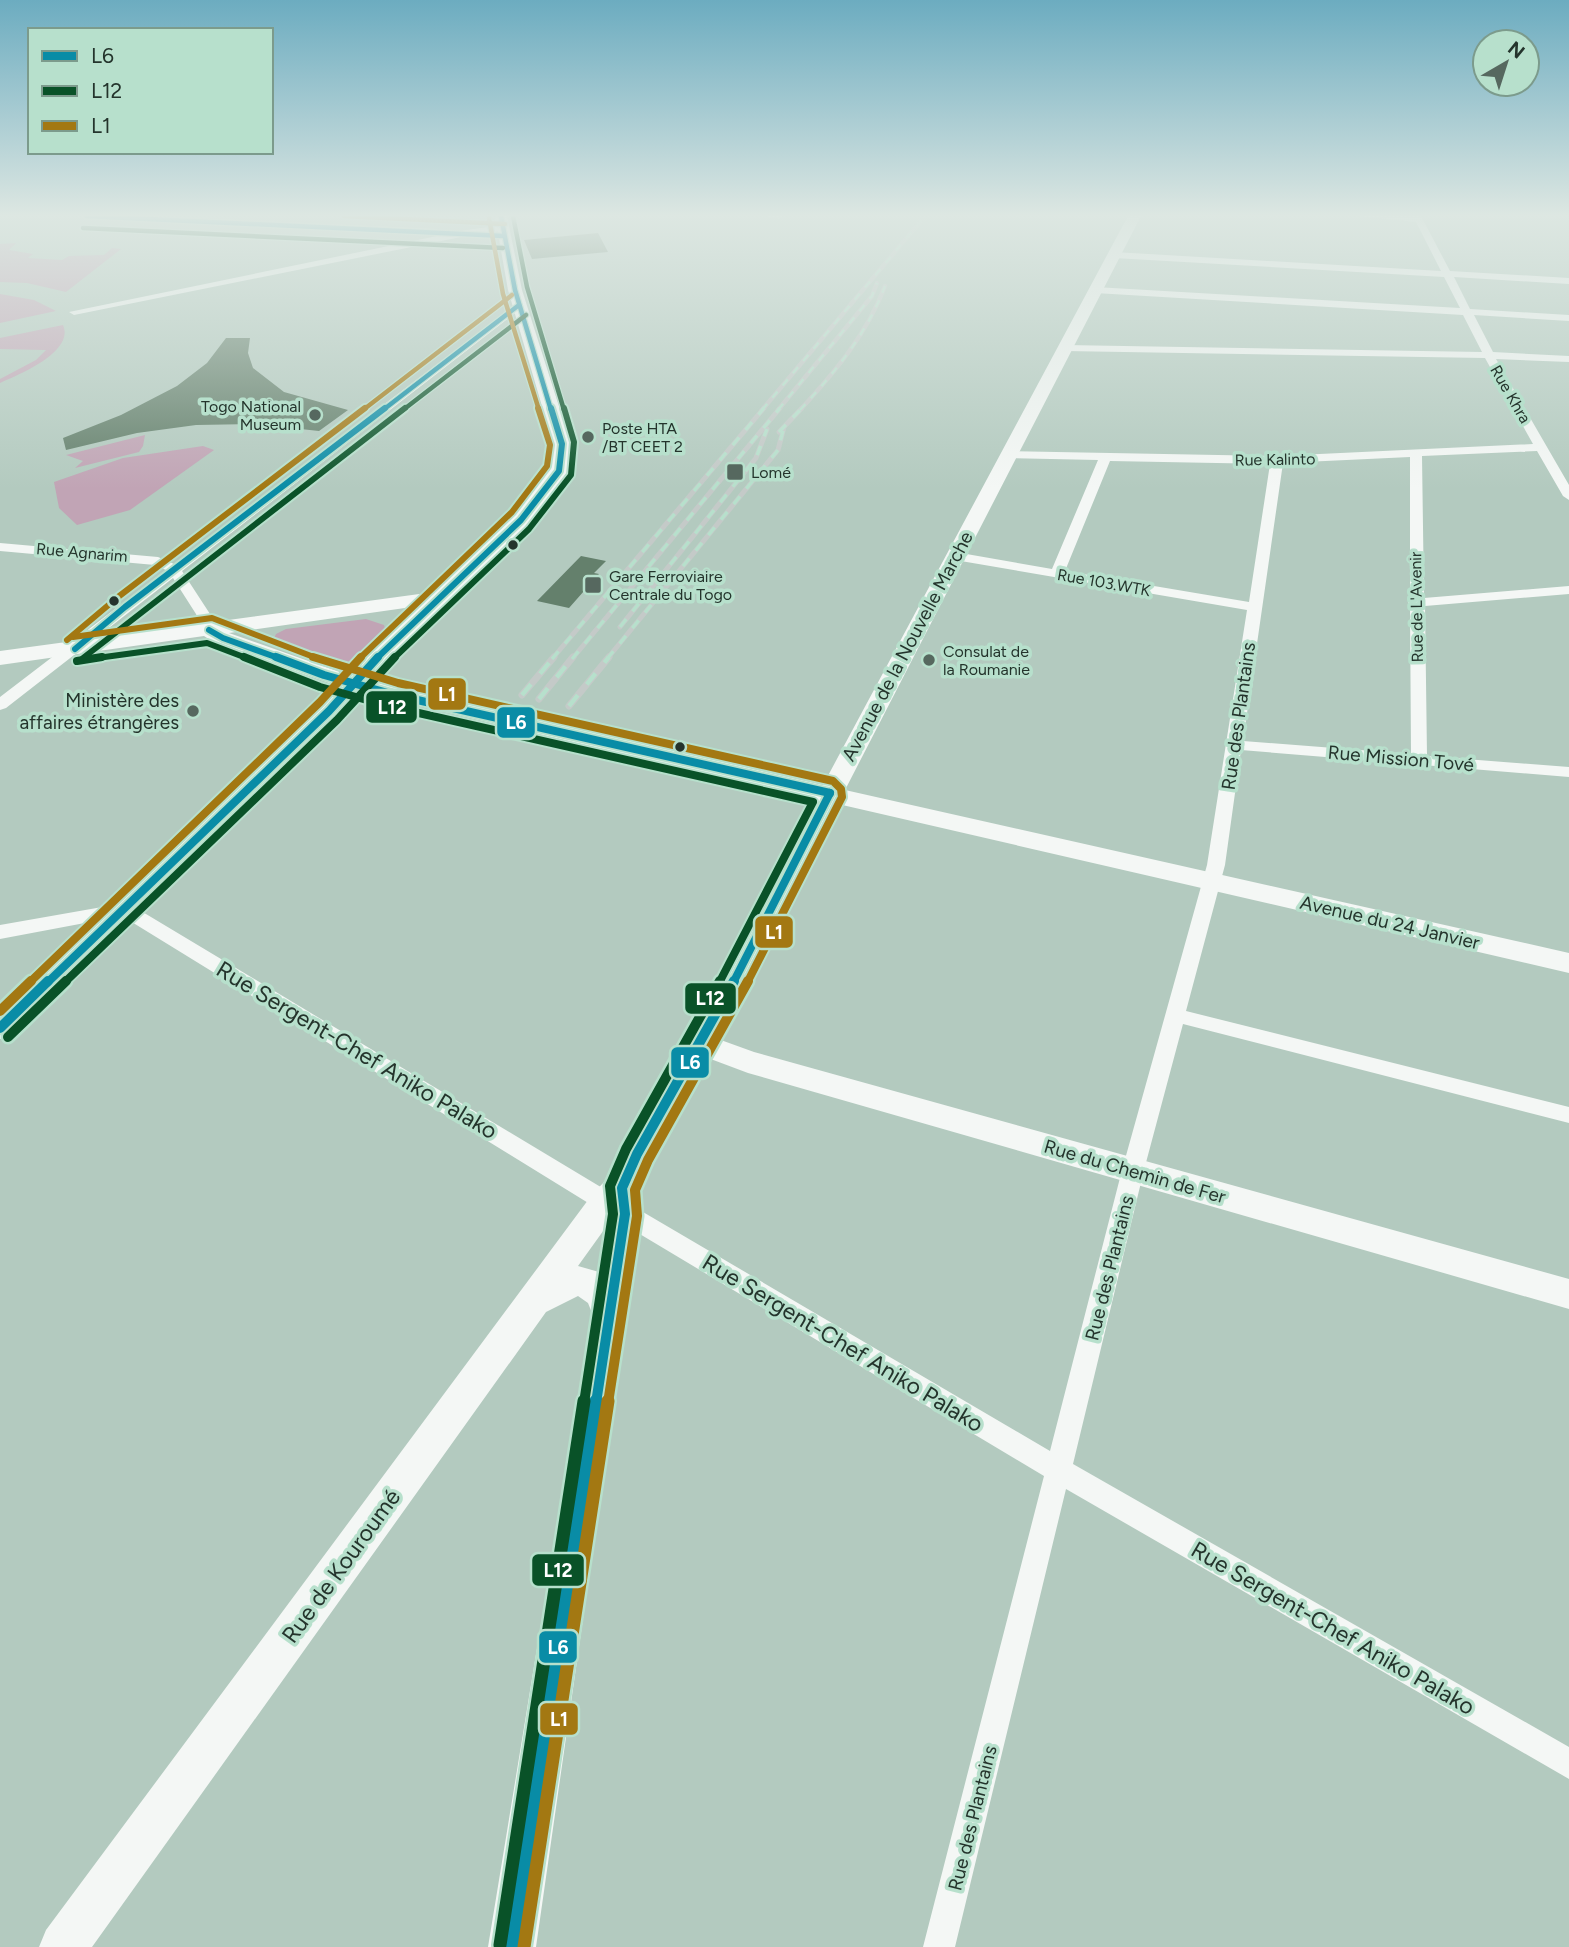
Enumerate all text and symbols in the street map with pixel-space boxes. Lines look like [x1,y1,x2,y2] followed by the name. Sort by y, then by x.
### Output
[28,28,273,154] legend
[1471,28,1541,98] north arrow
[1503,37,1529,64] text: N
[91,43,114,68] text: L6
[91,78,122,103] text: L12
[91,113,111,138] text: L1
[1486,362,1535,427] street label: Rue Khra
[201,397,301,434] place label: Togo National Museum
[307,407,323,423] marker: Togo National Museum
[602,419,683,456] place label: Poste HTA /BT CEET 2
[580,429,596,445] marker: Poste HTA /BT CEET 2
[1234,449,1316,470] street label: Rue Kalinto
[725,462,745,482] marker: Lomé
[751,463,791,482] place label: Lomé
[837,527,978,765] street label: Avenue de la Nouvelle Marche
[506,538,520,552] unlabelled marker
[36,539,128,566] street label: Rue Agnarim
[1406,551,1427,663] street label: Rue de L'Avenir
[1056,565,1152,600] street label: Rue 103.WTK
[609,567,732,604] place label: Gare Ferroviaire Centrale du Togo
[583,575,603,595] marker: Gare Ferroviaire Centrale du Togo
[107,594,121,608] unlabelled marker
[1217,641,1260,791] street label: Rue des Plantains
[943,642,1030,679] place label: Consulat de la Roumanie
[921,652,937,668] marker: Consulat de la Roumanie
[427,677,467,711] line badge: L1
[438,683,456,706] text: L1
[19,689,179,734] place label: Ministère des affaires étrangères
[365,690,418,724] line badge: L12
[377,696,407,719] text: L12
[185,703,201,719] marker: Ministère des affaires étrangères
[496,706,536,739] line badge: L6
[505,711,527,734] text: L6
[673,740,687,754] unlabelled marker
[1327,741,1475,776] street label: Rue Mission Tové
[1298,891,1482,954] street label: Avenue du 24 Janvier
[754,915,794,949] line badge: L1
[765,921,783,944] text: L1
[211,955,503,1145] street label: Rue Sergent-Chef Aniko Palako
[684,982,737,1015] line badge: L12
[695,987,725,1010] text: L12
[670,1046,710,1079] line badge: L6
[679,1051,701,1074] text: L6
[1041,1135,1229,1209] street label: Rue du Chemin de Fer
[1080,1193,1139,1343] street label: Rue des Plantains
[697,1248,989,1438] street label: Rue Sergent-Chef Aniko Palako
[276,1484,406,1648] street label: Rue de Kouroumé
[1186,1535,1480,1721] street label: Rue Sergent-Chef Aniko Palako
[531,1553,585,1587] line badge: L12
[543,1559,573,1582] text: L12
[538,1630,578,1664] line badge: L6
[547,1636,569,1659] text: L6
[539,1702,579,1736] line badge: L1
[550,1708,568,1731] text: L1
[943,1743,1002,1893] street label: Rue des Plantains

